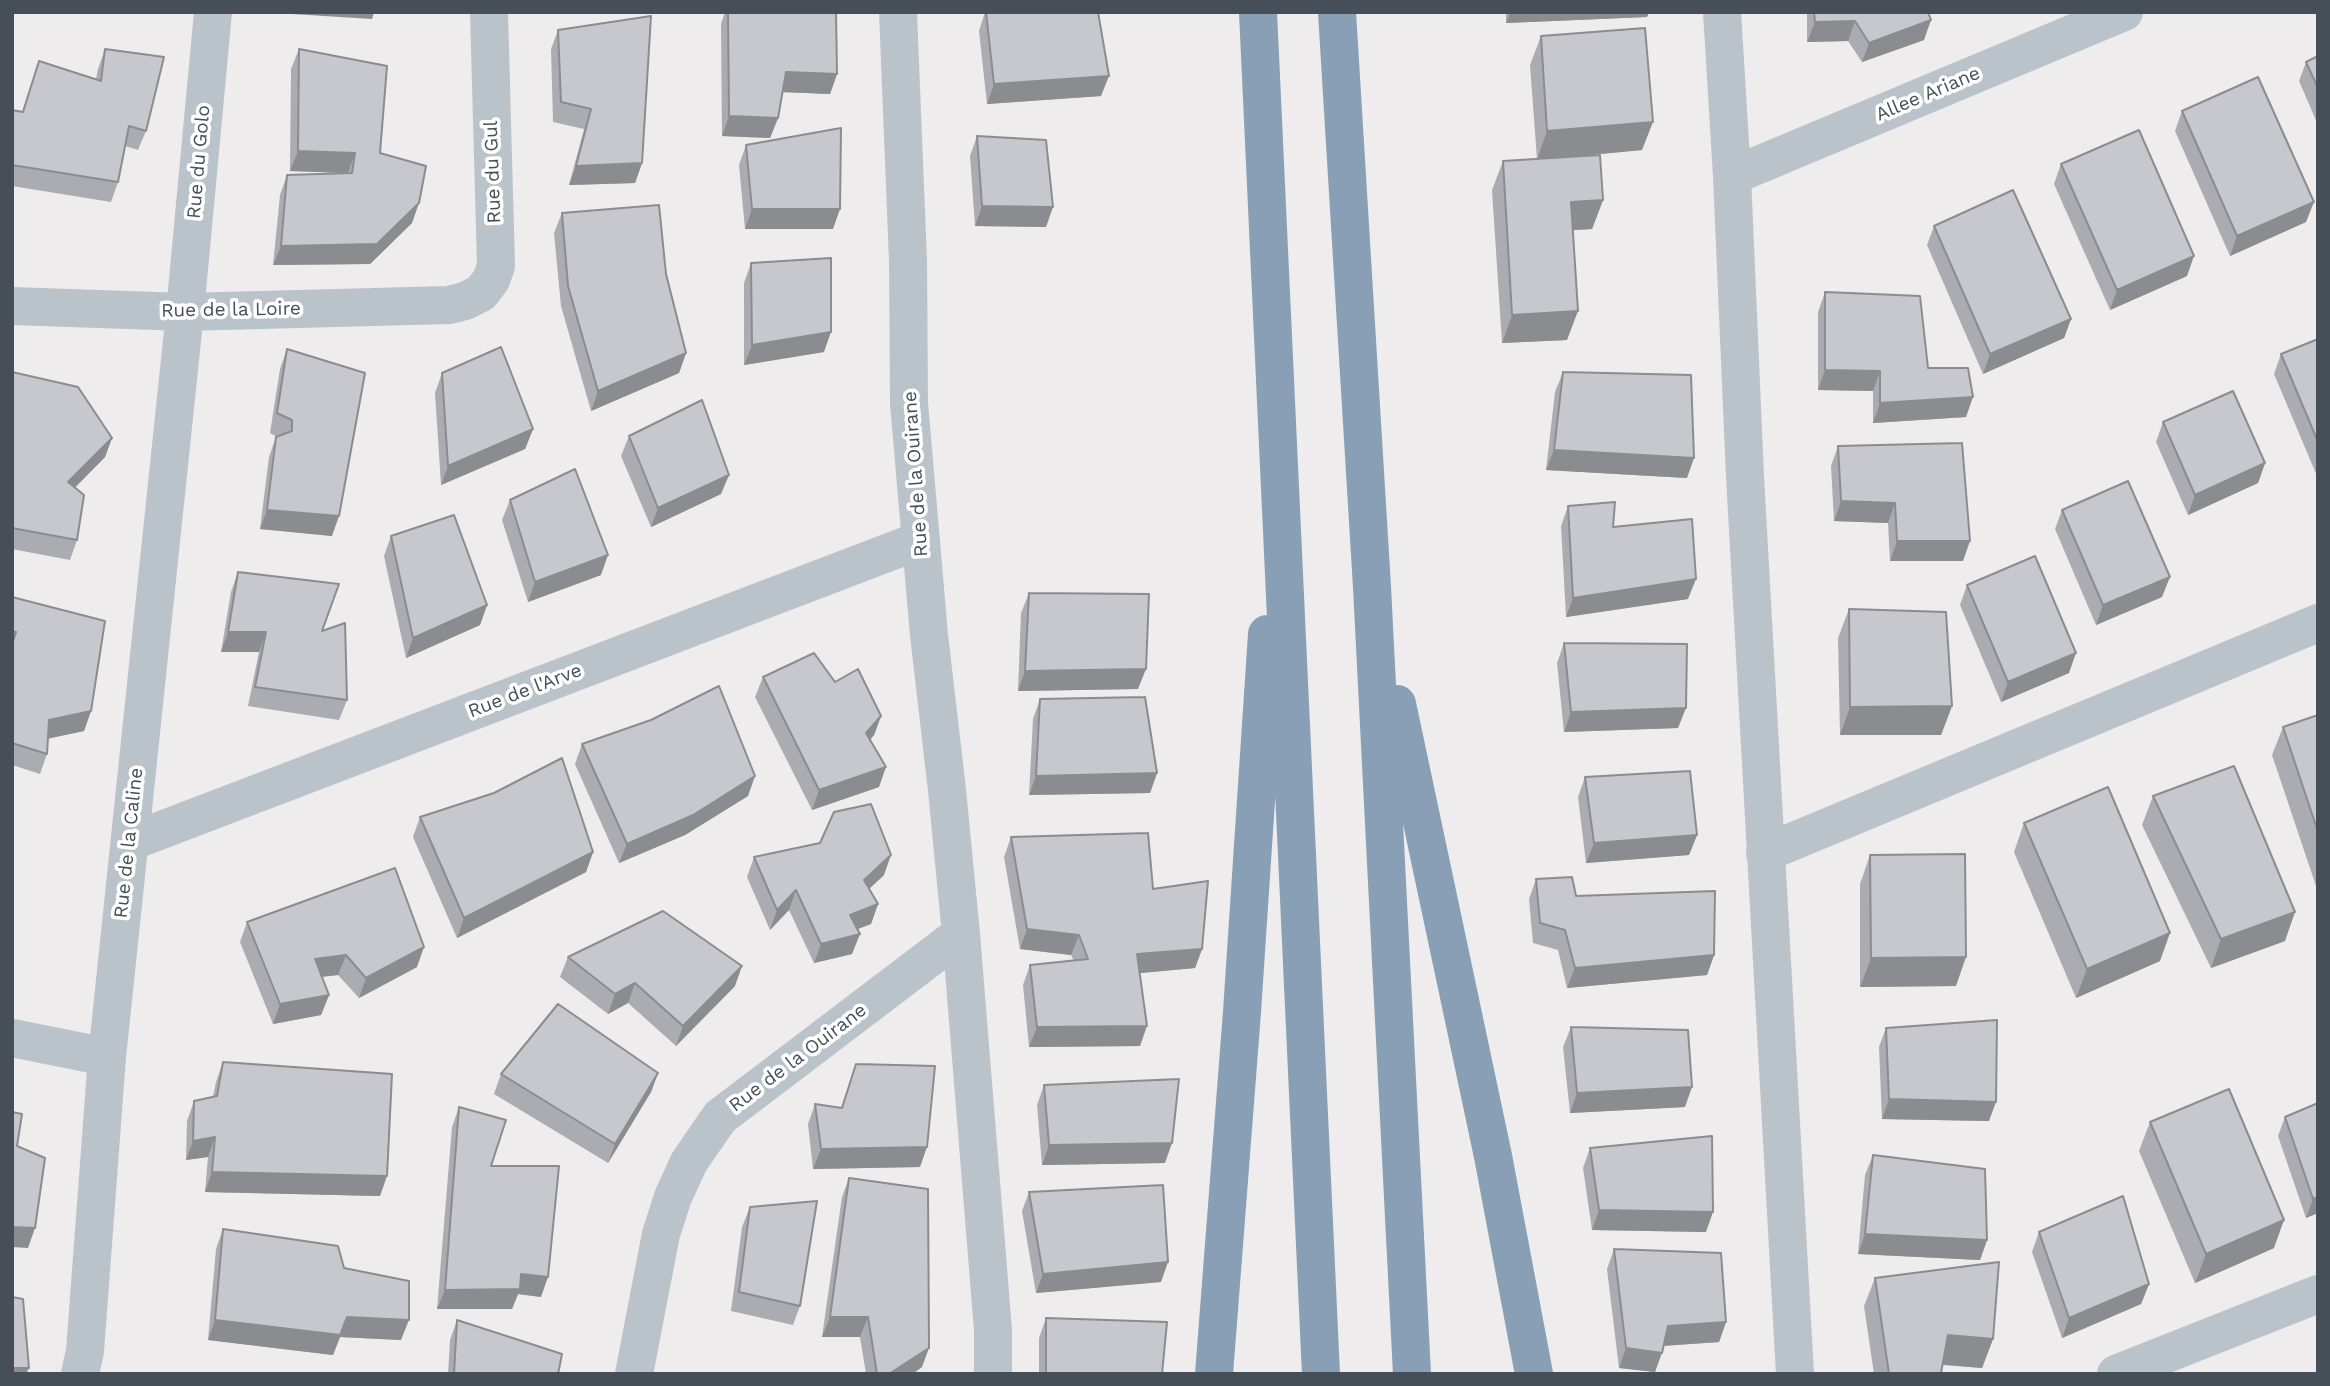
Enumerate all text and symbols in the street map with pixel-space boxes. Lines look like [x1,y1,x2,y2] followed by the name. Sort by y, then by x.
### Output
[1872,62,1984,126] street label: Allee Ariane
[183,104,215,220] street label: Rue du Golo
[480,120,506,224] street label: Rue du Gul
[161,297,301,323] street label: Rue de la Loire
[899,390,933,558] street label: Rue de la Ouirane
[465,659,585,723] street label: Rue de l'Arve
[110,767,148,919] street label: Rue de la Caline
[725,999,871,1117] street label: Rue de la Ouirane

